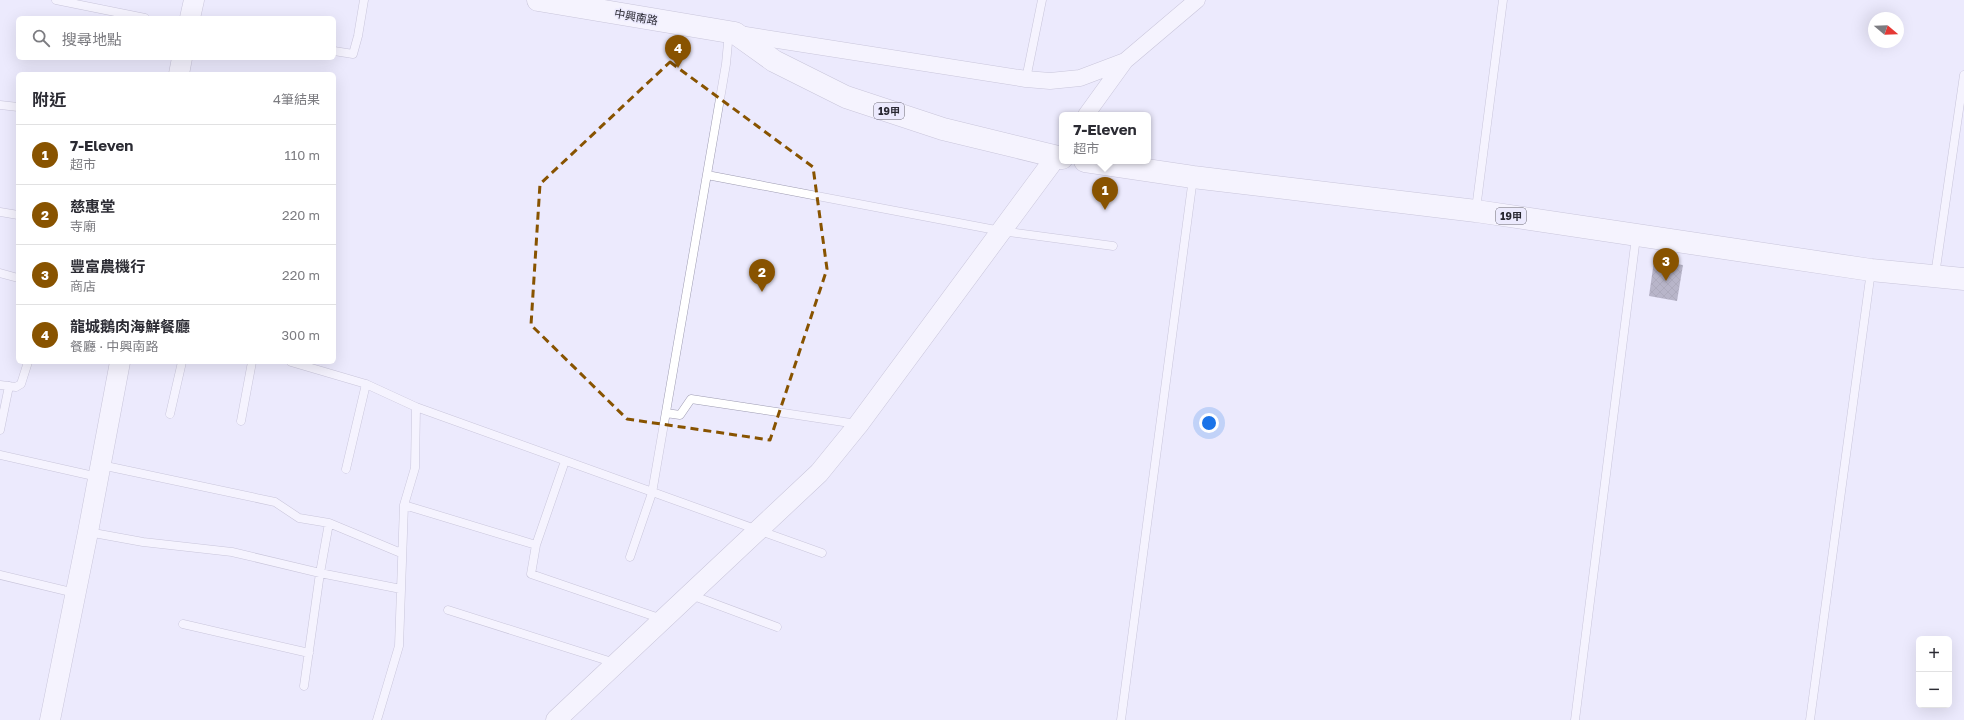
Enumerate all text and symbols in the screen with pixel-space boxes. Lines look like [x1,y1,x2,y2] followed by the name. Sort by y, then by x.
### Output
[613,6,659,27] street label: 中興南路
[1868,12,1904,48] north arrow
[16,16,336,60] search box
[30,27,52,49] icon: search
[62,30,122,48] text: 搜尋地點
[665,35,691,68] pin: 4
[32,89,66,110] text: 附近
[273,91,320,107] text: 4筆結果
[874,103,904,119] road number: 19甲
[1059,112,1151,164] popup
[1073,120,1137,138] text: 7-Eleven
[70,136,133,154] text: 7-Eleven
[1073,140,1099,156] text: 超市
[42,147,48,163] text: 1
[285,147,320,163] text: 110 m
[70,156,96,172] text: 超市
[1092,177,1118,210] pin: 1
[70,197,115,215] text: 慈惠堂
[41,207,49,223] text: 2
[282,207,320,223] text: 220 m
[1496,208,1526,224] road number: 19甲
[70,218,96,234] text: 寺廟
[1653,248,1679,281] pin: 3
[70,257,145,275] text: 豐富農機行
[749,259,775,292] pin: 2
[41,267,49,283] text: 3
[282,267,320,283] text: 220 m
[70,278,96,294] text: 商店
[70,317,190,335] text: 龍城鵝肉海鮮餐廳
[41,327,49,343] text: 4
[282,327,320,343] text: 300 m
[70,338,158,354] text: 餐廳 · 中興南路
[1199,413,1219,433] your location
[1916,636,1952,708] map controls
[1916,636,1952,672] button: +
[1916,672,1952,708] button: −

